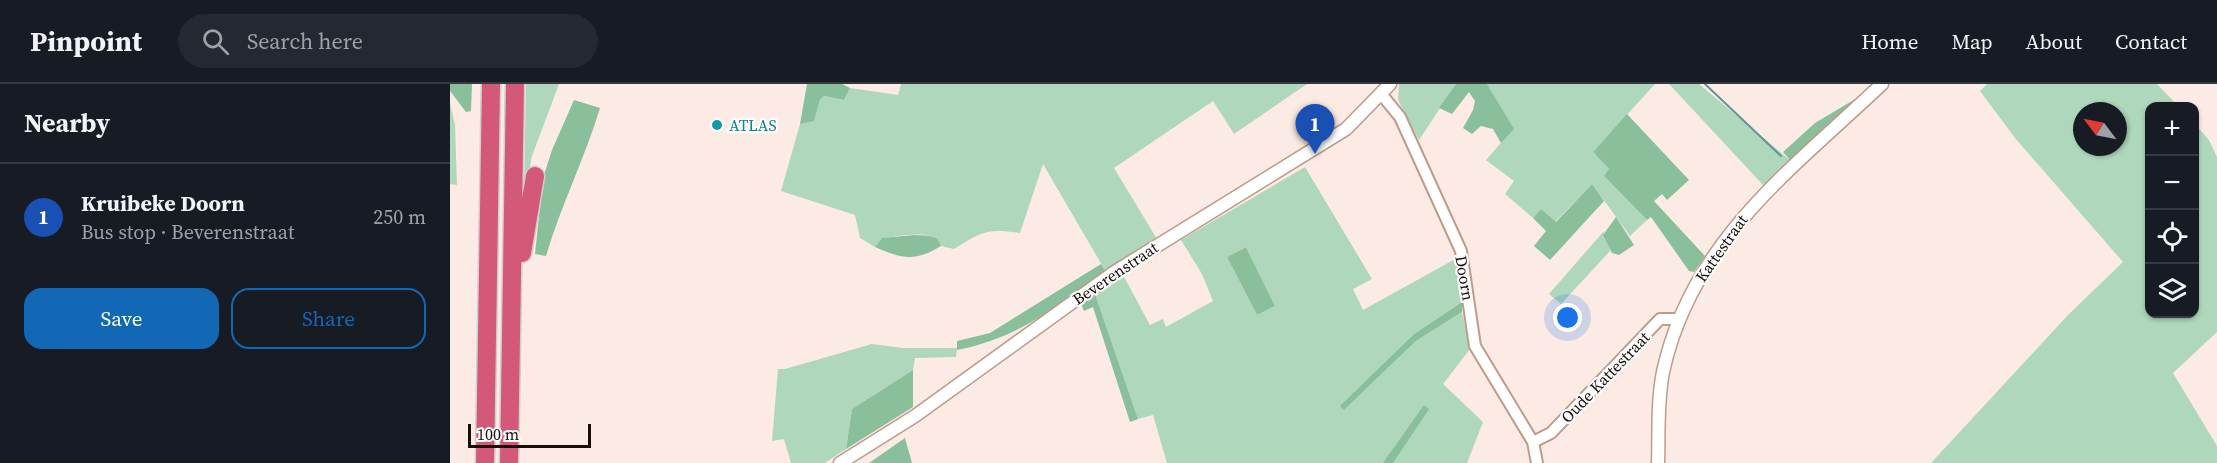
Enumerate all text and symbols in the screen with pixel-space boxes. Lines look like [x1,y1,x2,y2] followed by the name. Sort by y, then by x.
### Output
[178,14,598,68] search box
[30,22,142,60] text: Pinpoint
[199,25,232,58] icon: search
[247,26,363,56] text: Search here
[1861,27,1919,56] text: Home
[1952,27,1993,56] text: Map
[2026,27,2082,56] text: About
[2115,27,2187,56] text: Contact
[2073,102,2127,156] north arrow
[2145,102,2199,318] map controls
[2145,102,2199,156] button: +
[1296,104,1334,154] pin: 1
[24,105,110,141] text: Nearby
[729,114,777,136] place label: ATLAS
[710,118,724,132] marker: ATLAS
[2145,156,2199,210] button: −
[81,188,245,218] text: Kruibeke Doorn
[38,203,49,231] text: 1
[373,203,426,231] text: 250 m
[1690,209,1753,286] street label: Kattestraat
[2145,210,2199,264] button: locate
[81,218,294,246] text: Bus stop · Beverenstraat
[1068,236,1163,310] street label: Beverenstraat
[1450,254,1480,303] street label: Doorn
[2145,264,2199,318] button: layers
[24,288,219,349] button: Save
[231,288,426,349] button: Share
[1553,303,1582,332] your location
[1556,326,1655,427] street label: Oude Kattestraat
[468,421,591,448] scale bar
[477,423,519,445] text: 100 m

